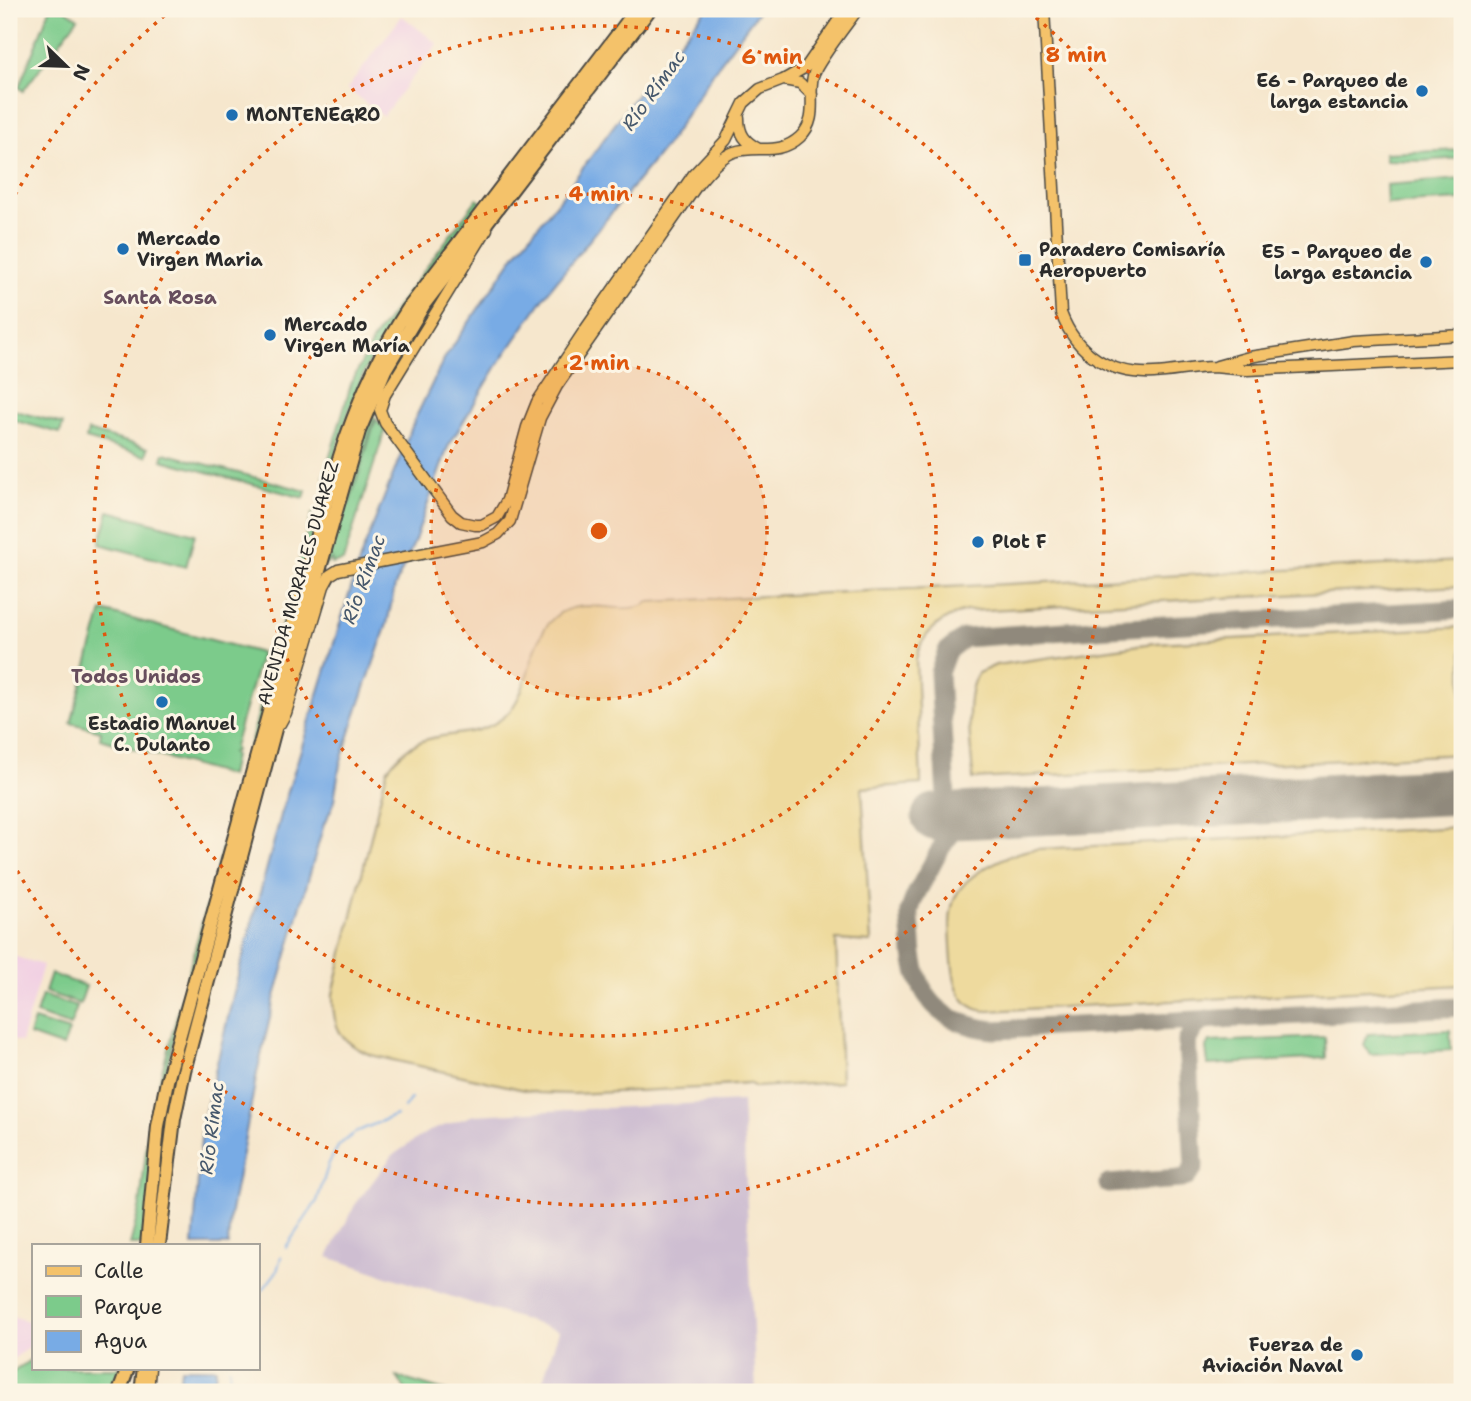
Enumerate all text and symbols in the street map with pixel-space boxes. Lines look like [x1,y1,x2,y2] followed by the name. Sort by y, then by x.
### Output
[32,32,102,102] north arrow
[1045,41,1107,69] text: 8 min
[741,43,803,71] text: 6 min
[616,45,691,135] water label: Río Rímac
[67,61,96,84] text: N
[1256,69,1409,114] place label: E6 - Parqueo de larga estancia
[1414,83,1430,99] marker: E6 - Parqueo de larga estancia
[246,103,380,127] place label: MONTENEGRO
[224,107,240,123] marker: MONTENEGRO
[568,180,630,208] text: 4 min
[137,227,264,272] place label: Mercado Virgen Maria
[1039,238,1226,283] place label: Paradero Comisaría Aeropuerto
[1261,240,1413,285] place label: E5 - Parqueo de larga estancia
[115,241,131,257] marker: Mercado Virgen Maria
[1017,252,1033,268] marker: Paradero Comisaría Aeropuerto
[1418,254,1434,270] marker: E5 - Parqueo de larga estancia
[103,285,217,310] district label: Santa Rosa
[284,313,411,358] place label: Mercado Virgen María
[262,327,278,343] marker: Mercado Virgen María
[568,349,630,377] text: 2 min
[252,458,344,708] street label: AVENIDA MORALES DUAREZ
[587,519,611,543] centre of rings
[992,530,1046,554] place label: Plot F
[336,531,391,627] water label: Río Rímac
[970,534,986,550] marker: Plot F
[71,664,201,689] district label: Todos Unidos
[154,694,170,710] marker: Estadio Manuel C. Dulanto
[88,712,236,757] place label: Estadio Manuel C. Dulanto
[193,1080,230,1176] water label: Río Rímac
[32,1244,259,1370] legend
[94,1257,144,1285] text: Calle
[94,1293,163,1321] text: Parque
[94,1327,147,1355] text: Agua
[1202,1333,1343,1378] place label: Fuerza de Aviación Naval
[1349,1347,1365,1363] marker: Fuerza de Aviación Naval

